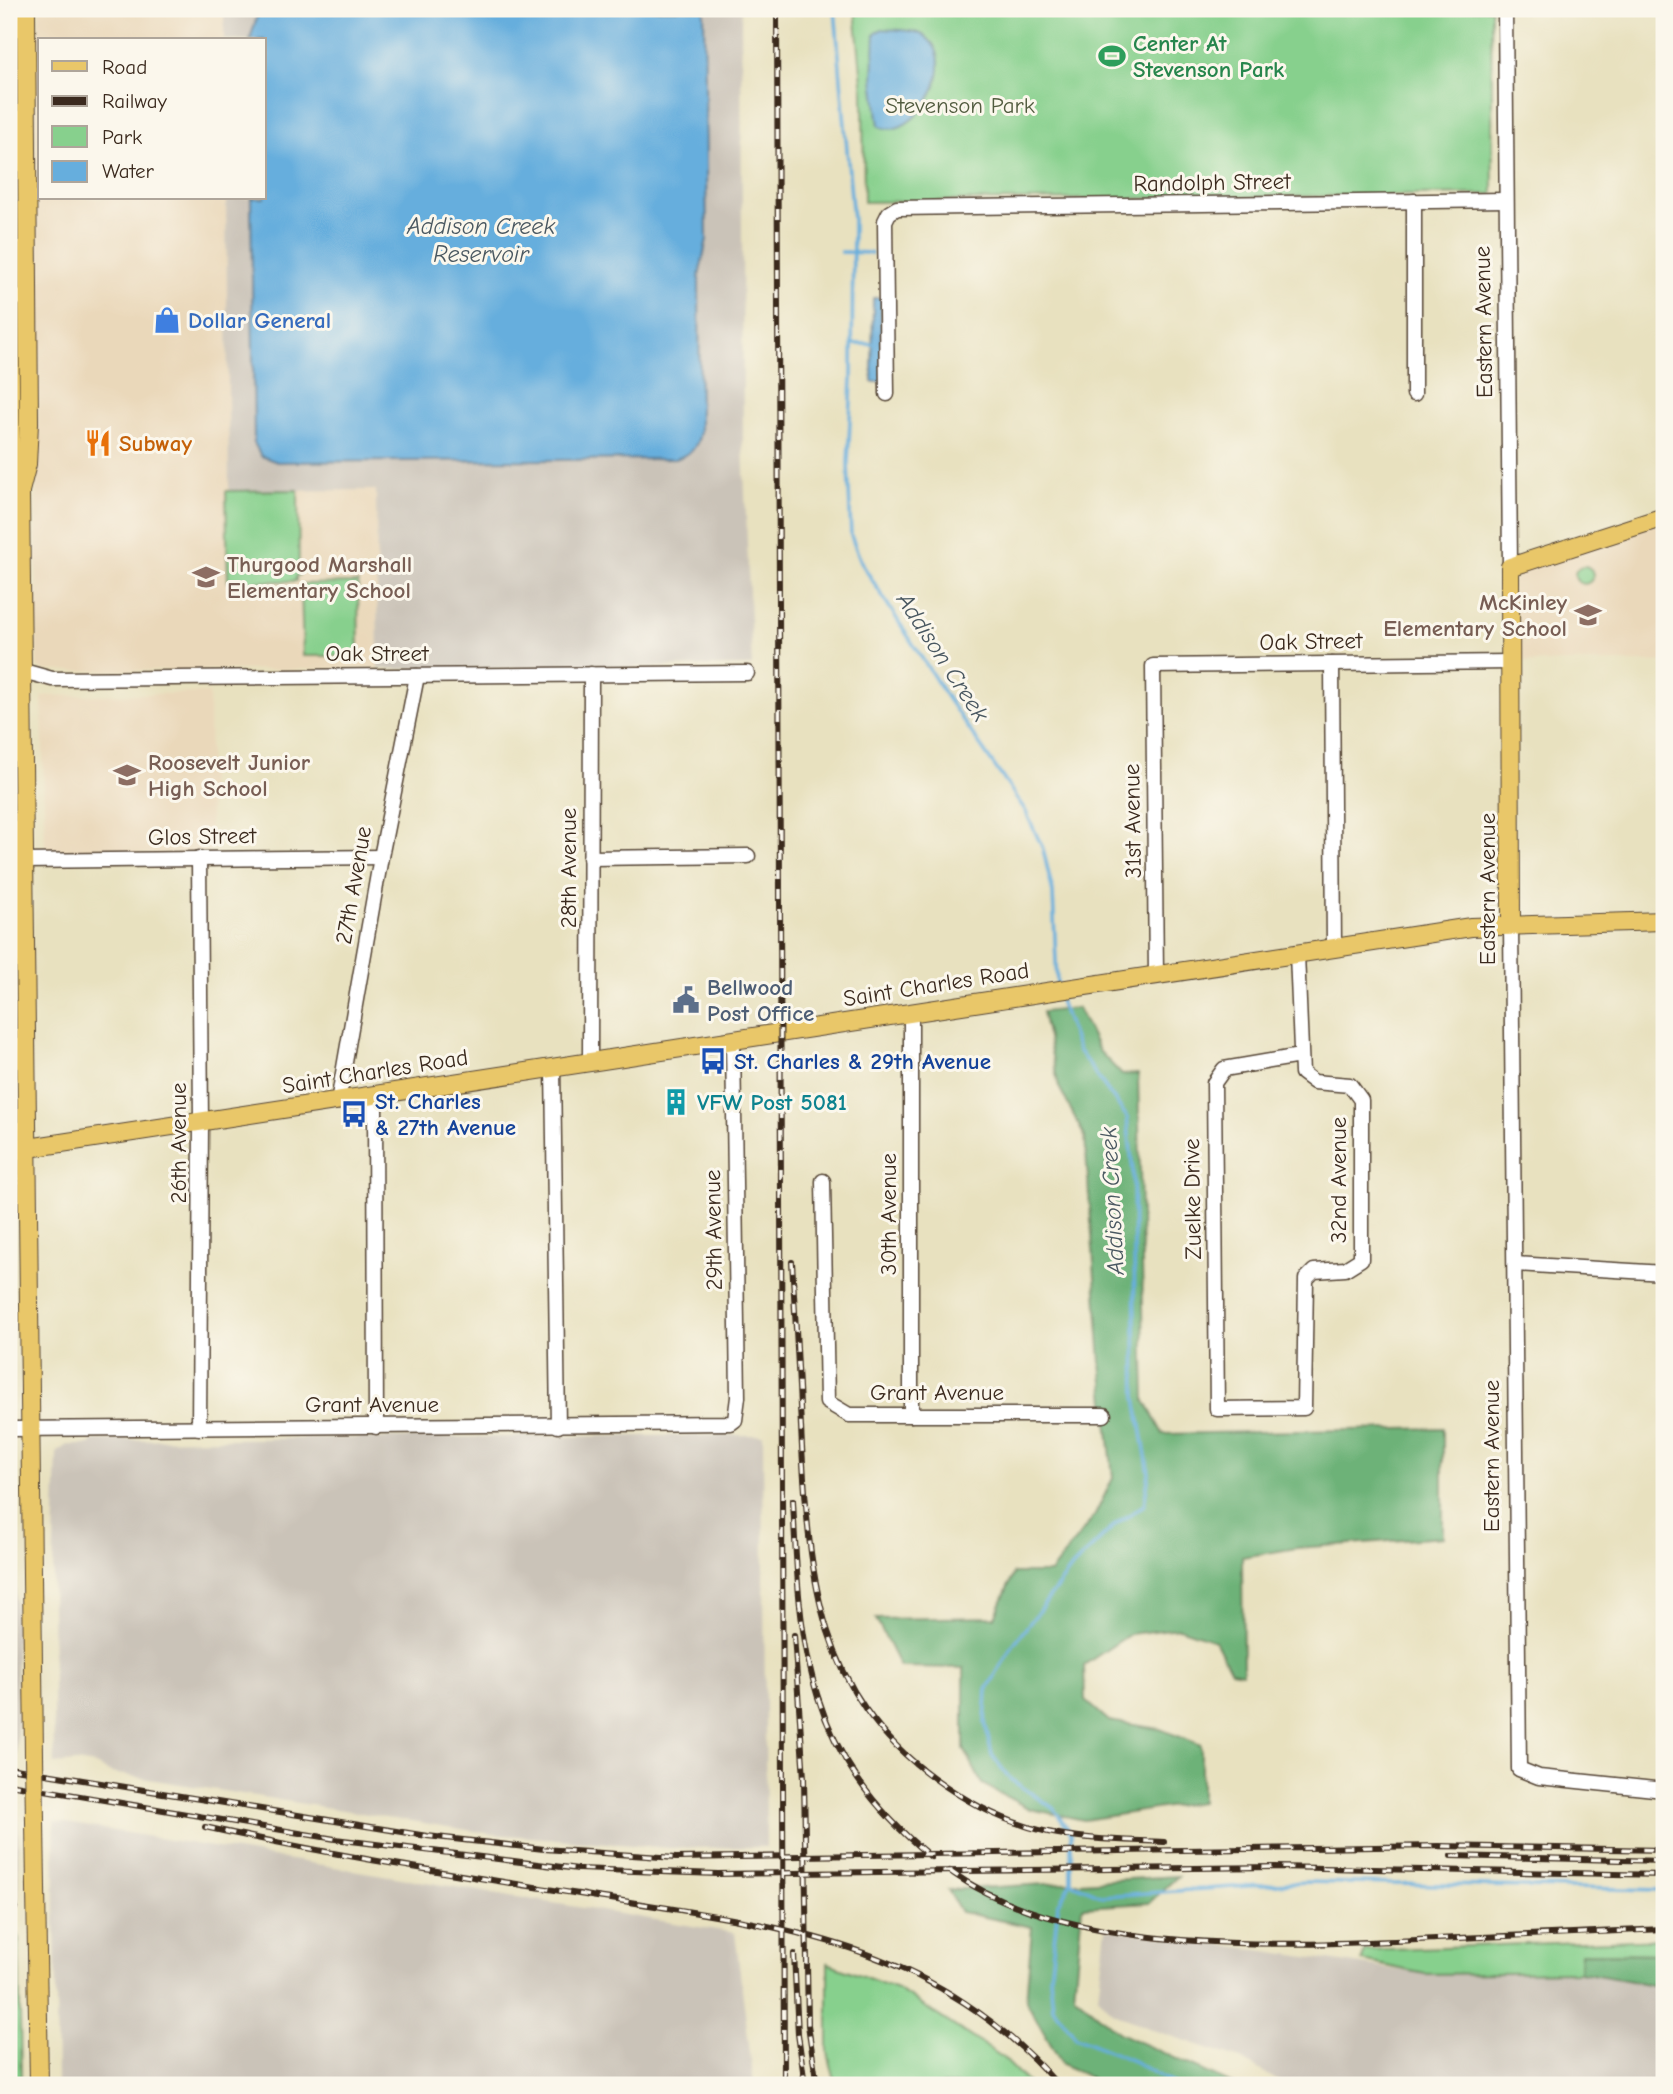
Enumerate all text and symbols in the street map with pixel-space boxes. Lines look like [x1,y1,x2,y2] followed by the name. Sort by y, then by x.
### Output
[1133,30,1284,83] place label: Center At Stevenson Park
[38,38,266,200] legend
[1097,41,1127,71] sports icon: Center At Stevenson Park
[102,55,147,79] text: Road
[102,89,167,113] text: Railway
[885,92,1035,119] park label: Stevenson Park
[102,125,142,149] text: Park
[102,159,155,183] text: Water
[1133,168,1292,197] street label: Randolph Street
[406,212,555,268] water label: Addison Creek Reservoir
[1469,246,1498,398] street label: Eastern Avenue
[152,305,182,335] shop icon: Dollar General
[188,307,331,334] place label: Dollar General
[83,428,113,458] restaurant icon: Subway
[119,430,192,457] place label: Subway
[227,551,412,604] place label: Thurgood Marshall Elementary School
[191,562,221,592] school or university icon: Thurgood Marshall Elementary School
[890,586,995,727] water label: Addison Creek
[1383,589,1567,642] place label: McKinley Elementary School
[1573,600,1603,630] school or university icon: McKinley Elementary School
[1259,627,1364,656] street label: Oak Street
[325,640,430,667] street label: Oak Street
[148,749,311,802] place label: Roosevelt Junior High School
[112,760,142,790] school or university icon: Roosevelt Junior High School
[1118,763,1147,879] street label: 31st Avenue
[555,808,582,928] street label: 28th Avenue
[1474,813,1501,965] street label: Eastern Avenue
[148,822,258,851] street label: Glos Street
[330,824,377,946] street label: 27th Avenue
[841,956,1031,1013] street label: Saint Charles Road
[707,974,814,1027] place label: Bellwood Post Office
[671,985,701,1015] public building icon: Bellwood Post Office
[280,1043,470,1100] street label: Saint Charles Road
[698,1046,728,1076] bus stop icon: St. Charles & 29th Avenue
[734,1048,991,1075] place label: St. Charles & 29th Avenue
[165,1082,192,1204] street label: 26th Avenue
[661,1087,691,1117] building icon: VFW Post 5081
[375,1088,516,1141] place label: St. Charles & 27th Avenue
[697,1089,847,1116] place label: VFW Post 5081
[339,1099,369,1129] bus stop icon: St. Charles & 27th Avenue
[1325,1117,1352,1243] street label: 32nd Avenue
[1094,1126,1130,1277] water label: Addison Creek
[1178,1138,1207,1260] street label: Zuelke Drive
[875,1153,902,1275] street label: 30th Avenue
[699,1169,728,1291] street label: 29th Avenue
[870,1379,1004,1406] street label: Grant Avenue
[1478,1380,1505,1532] street label: Eastern Avenue
[305,1391,439,1418] street label: Grant Avenue

